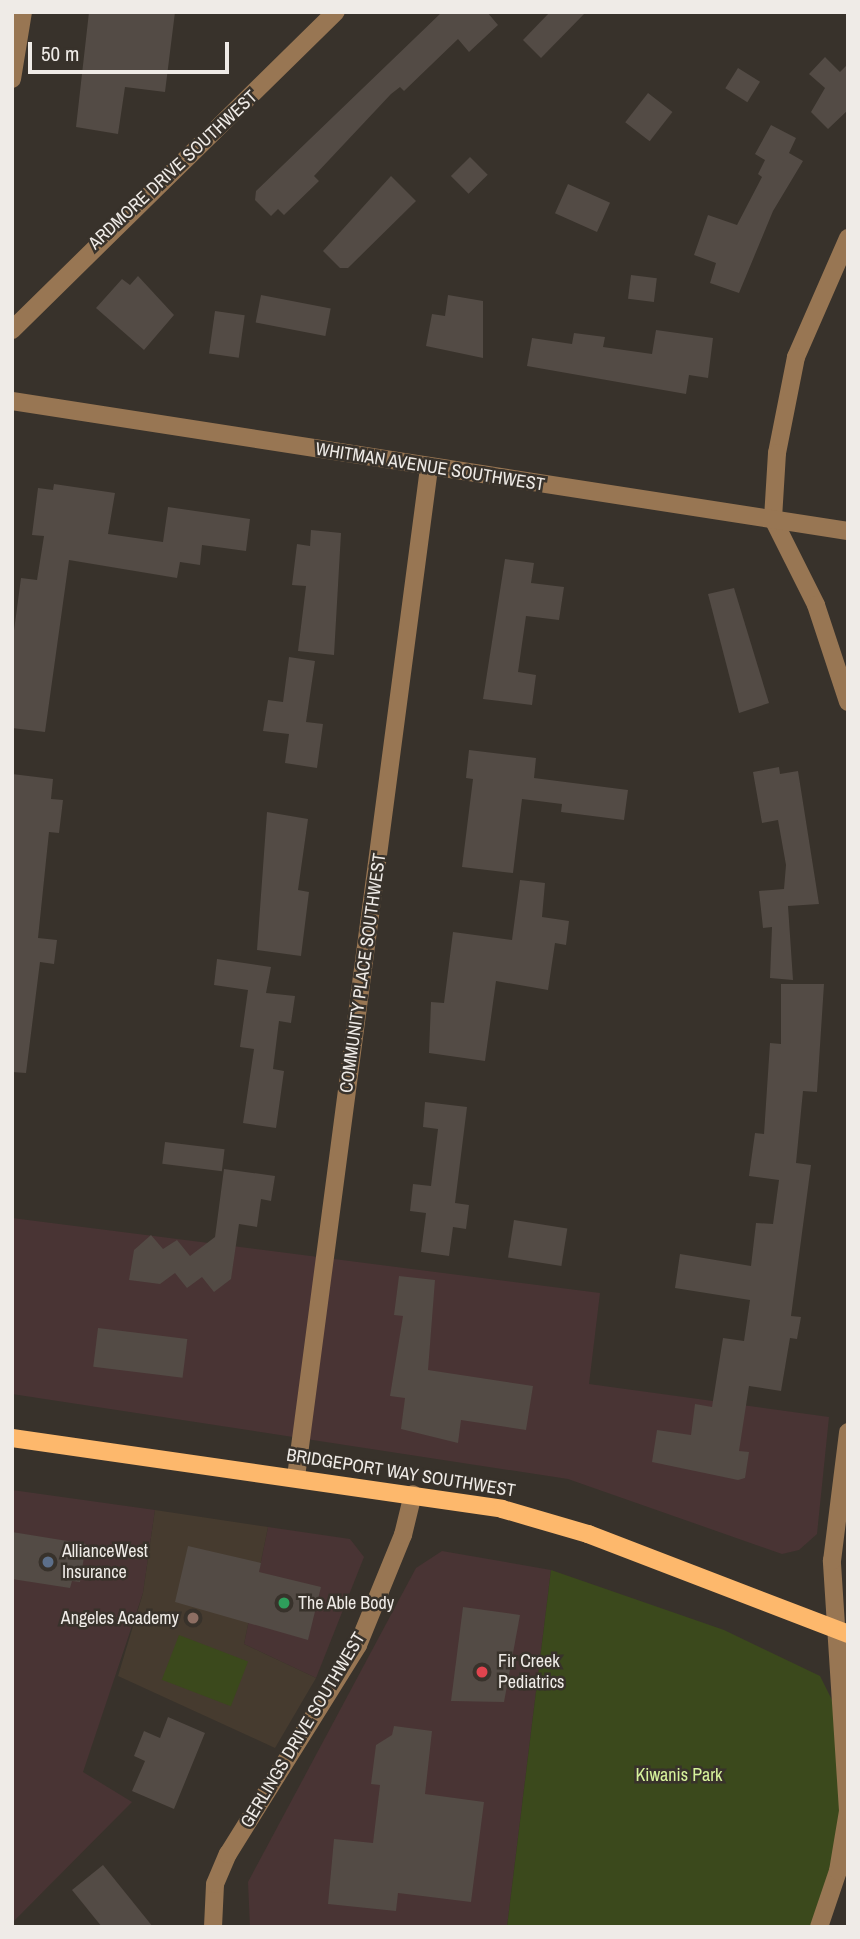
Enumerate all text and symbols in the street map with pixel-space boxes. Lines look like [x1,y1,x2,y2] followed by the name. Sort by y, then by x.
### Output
[32,28,233,72] scale bar
[41,39,79,68] text: 50 m
[84,86,262,254] street label: ARDMORE DRIVE SOUTHWEST
[313,438,547,496] street label: WHITMAN AVENUE SOUTHWEST
[335,852,391,1094] street label: COMMUNITY PLACE SOUTHWEST
[285,1444,517,1502] street label: BRIDGEPORT WAY SOUTHWEST
[62,1541,148,1584] place label: AllianceWest Insurance
[40,1554,56,1570] marker: AllianceWest Insurance
[298,1592,395,1614] place label: The Able Body
[276,1595,292,1611] marker: The Able Body
[60,1607,179,1629] place label: Angeles Academy
[185,1610,201,1626] marker: Angeles Academy
[236,1628,370,1832] street label: GERLINGS DRIVE SOUTHWEST
[498,1651,564,1694] place label: Fir Creek Pediatrics
[472,1662,492,1682] marker: Fir Creek Pediatrics
[636,1764,722,1786] park label: Kiwanis Park

